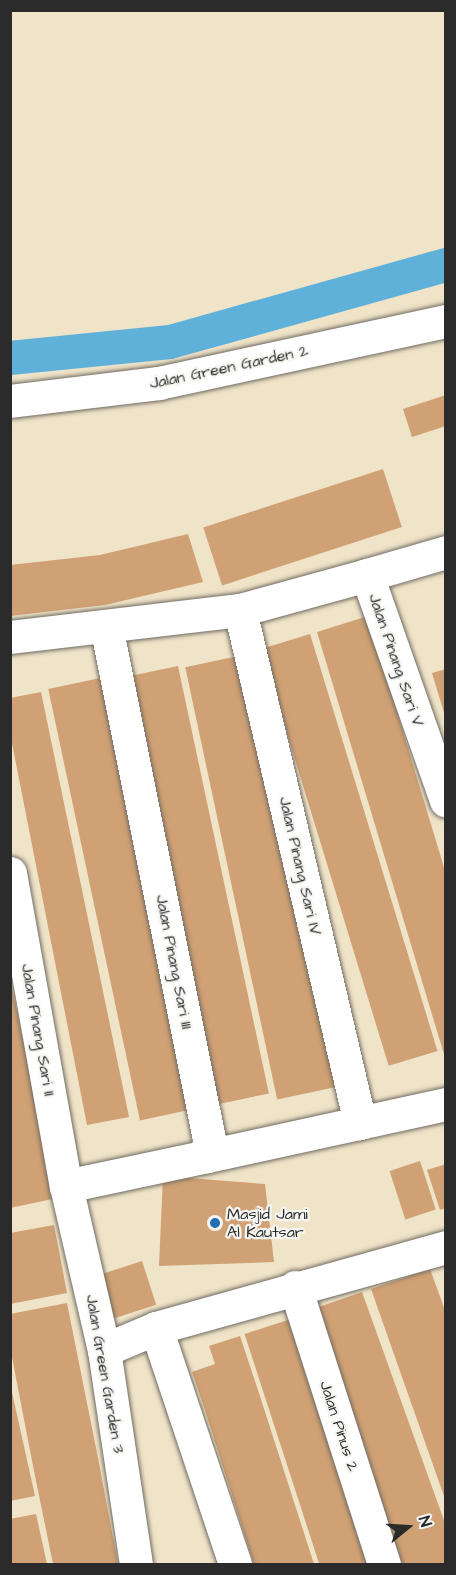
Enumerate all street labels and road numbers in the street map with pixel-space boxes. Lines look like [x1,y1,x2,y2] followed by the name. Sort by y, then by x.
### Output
[148,341,310,393] street label: Jalan Green Garden 2
[364,591,428,729] street label: Jalan Pinang Sari V
[275,795,325,937] street label: Jalan Pinang Sari IV
[152,893,196,1031] street label: Jalan Pinang Sari III
[17,962,59,1098] street label: Jalan Pinang Sari II
[82,1293,128,1455] street label: Jalan Green Garden 3
[315,1378,363,1474] street label: Jalan Pinus 2

